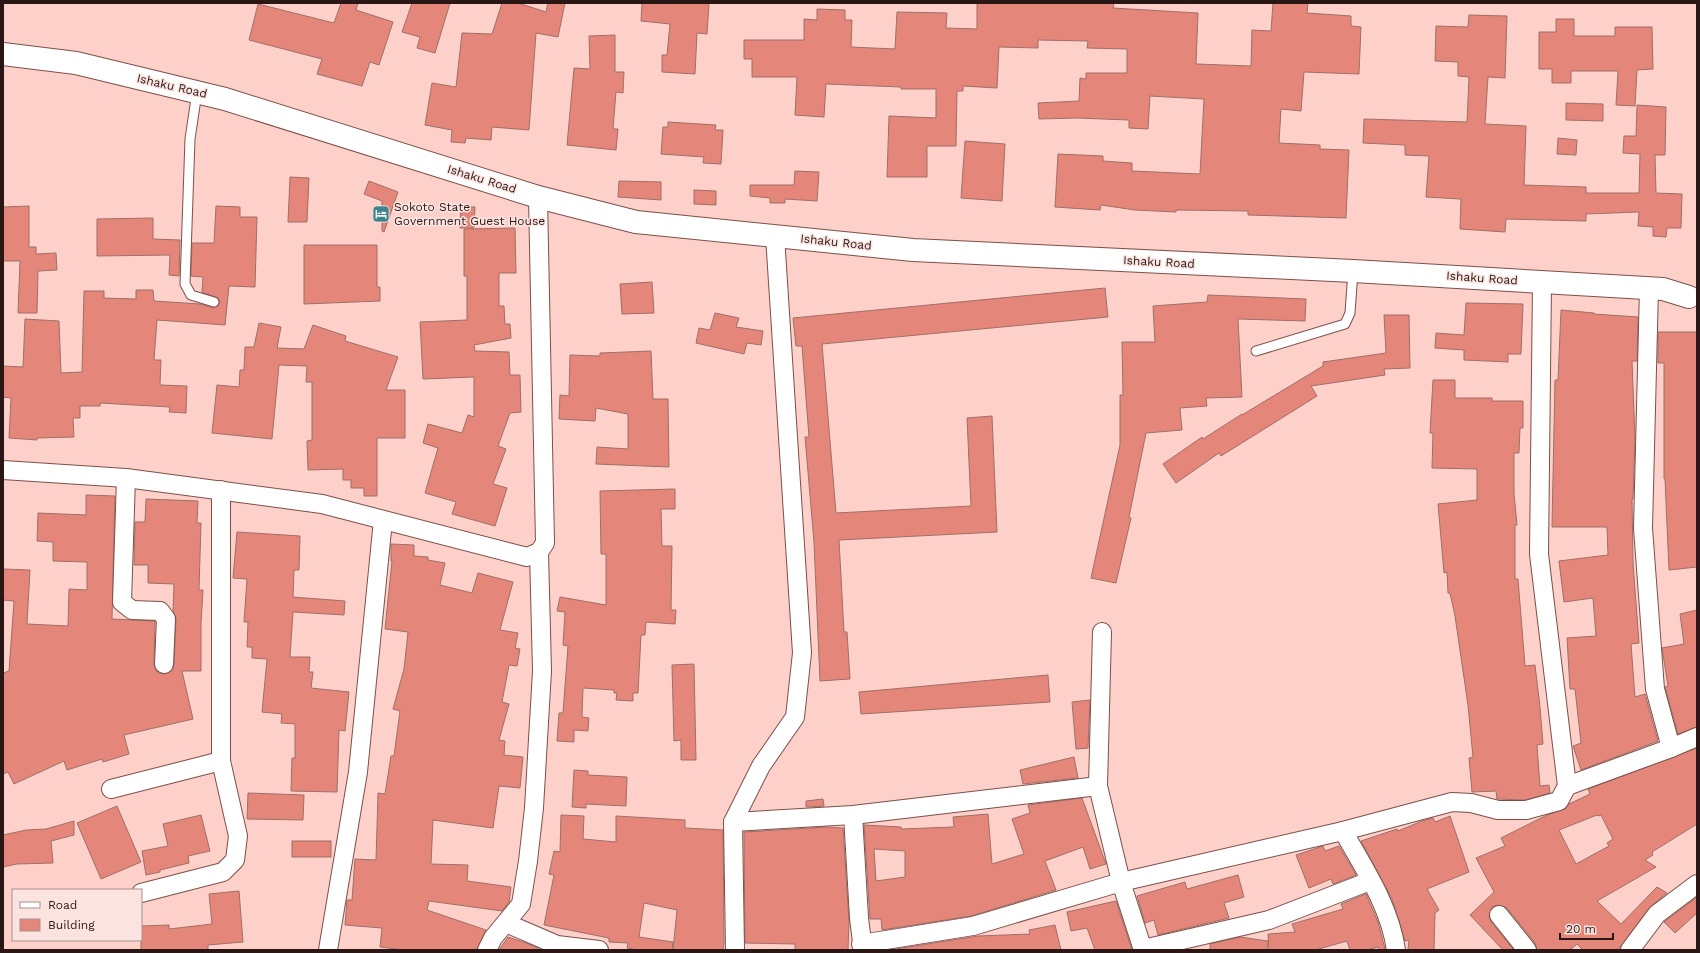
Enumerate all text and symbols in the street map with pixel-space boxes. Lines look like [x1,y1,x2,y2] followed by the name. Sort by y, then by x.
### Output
[136,71,208,101] street label: Ishaku Road
[446,162,518,196] street label: Ishaku Road
[394,200,545,228] place label: Sokoto State Government Guest House
[371,204,391,224] hotel icon: Sokoto State Government Guest House
[800,231,872,253] street label: Ishaku Road
[1123,253,1195,271] street label: Ishaku Road
[1446,269,1518,287] street label: Ishaku Road
[12,889,142,941] legend
[48,898,77,912] text: Road
[1560,915,1613,941] scale bar
[48,918,95,932] text: Building
[1566,922,1596,936] text: 20 m

